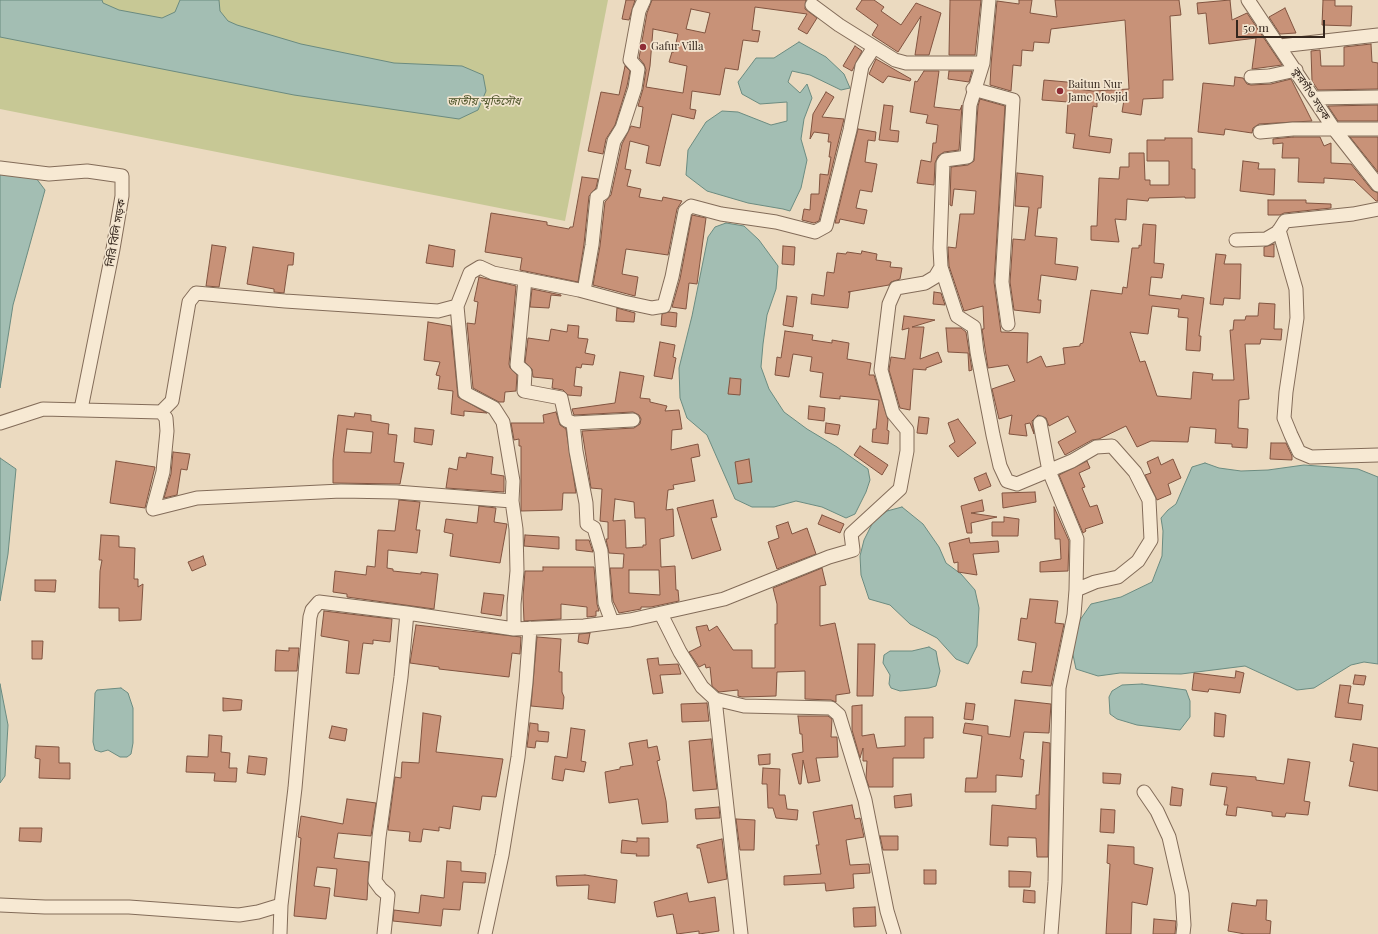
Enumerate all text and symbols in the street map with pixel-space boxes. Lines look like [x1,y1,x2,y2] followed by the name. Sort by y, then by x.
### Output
[1238,12,1327,38] scale bar
[1243,19,1269,35] text: 50 m
[651,40,703,54] place label: Gafur Villa
[638,42,648,52] marker: Gafur Villa
[1289,65,1333,123] street label: কুরগাঁও সড়ক
[1068,78,1128,104] place label: Baitun Nur Jame Mosjid
[1055,86,1065,96] marker: Baitun Nur Jame Mosjid
[447,95,521,109] park label: জাতীয় স্মৃতিসৌধ
[104,198,128,268] street label: নিরি বিলি সড়ক

